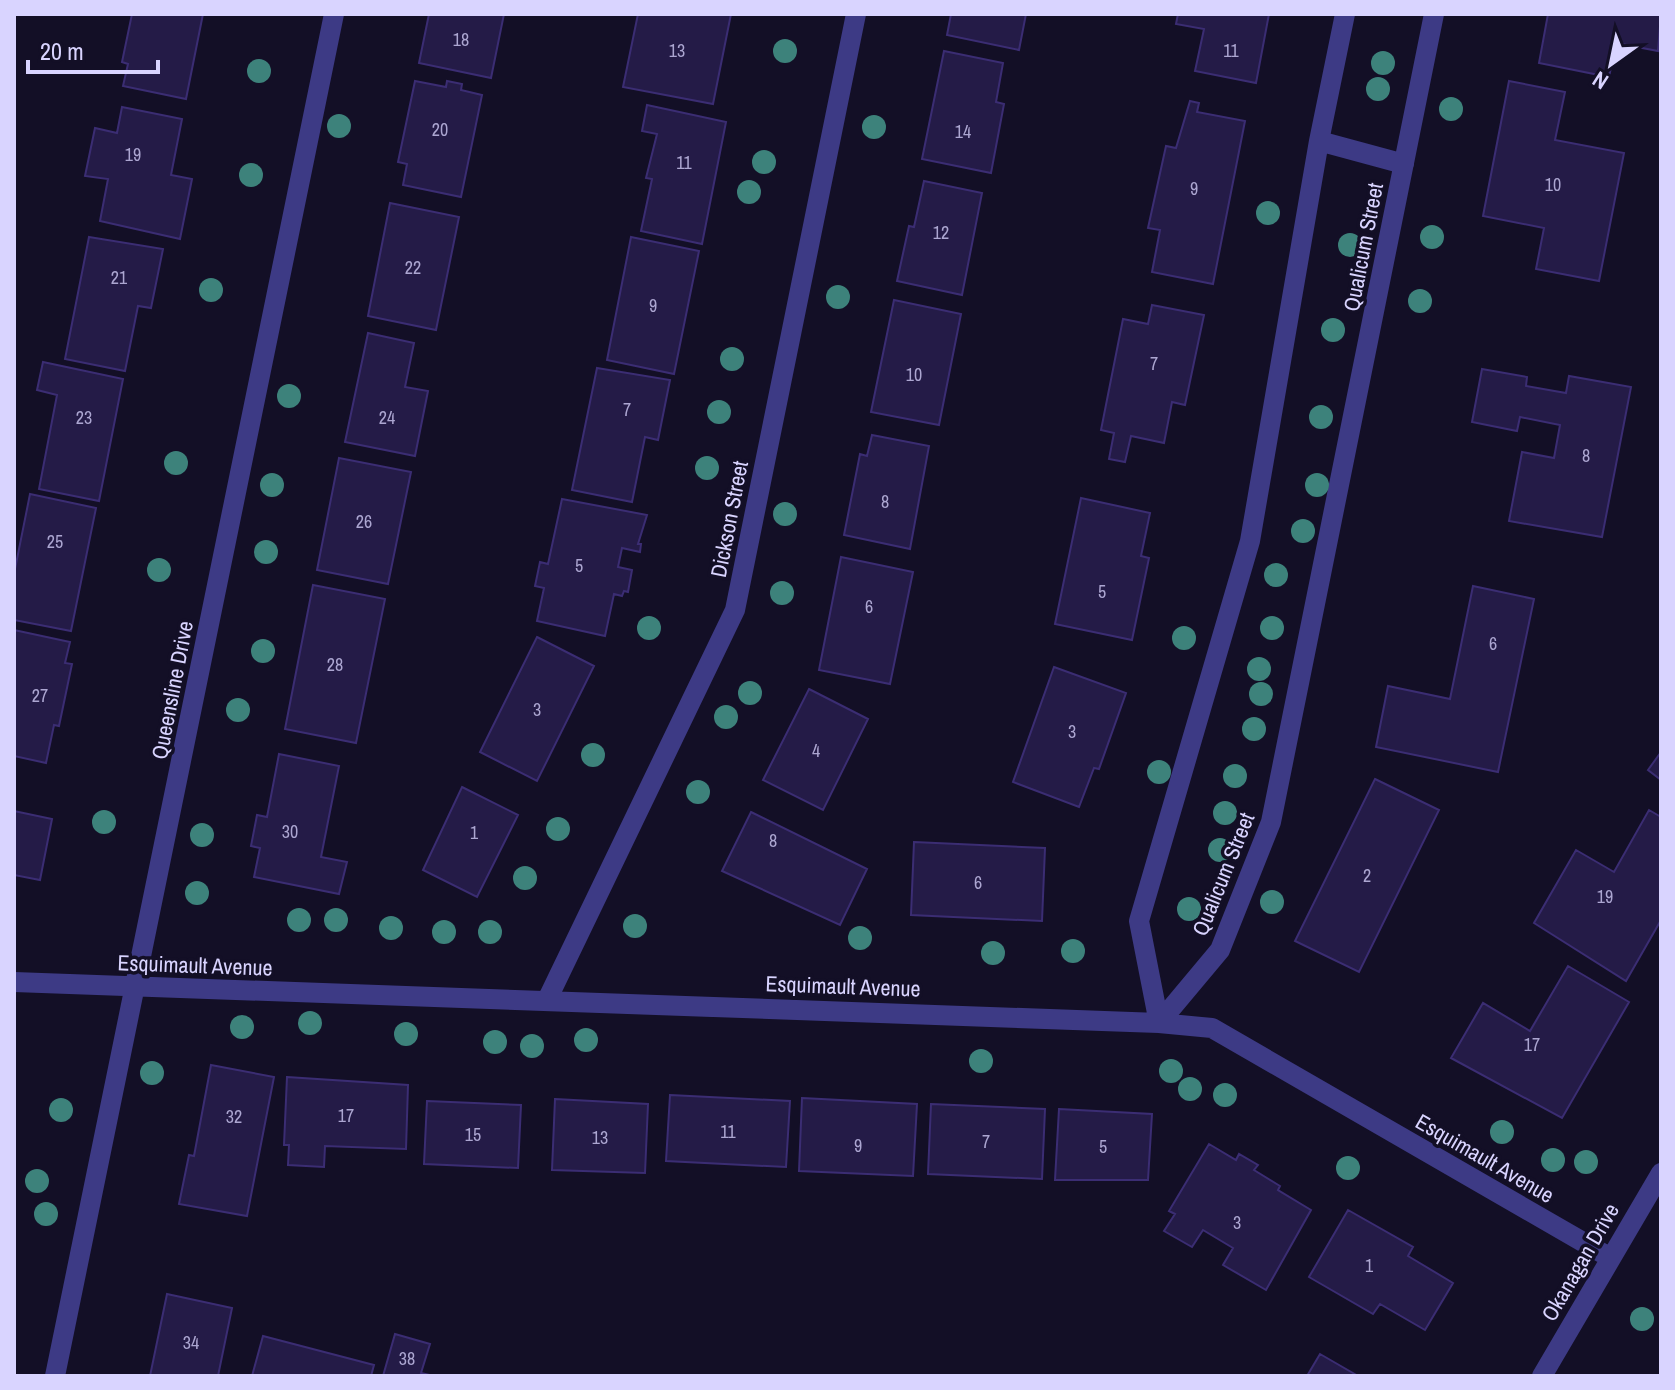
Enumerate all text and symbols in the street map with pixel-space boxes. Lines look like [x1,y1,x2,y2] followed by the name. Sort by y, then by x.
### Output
[28,24,158,74] scale bar
[1571,24,1651,104] north arrow
[453,27,469,52] house number: 18
[40,35,84,67] text: 20 m
[669,38,685,63] house number: 13
[1223,38,1239,63] house number: 11
[1586,65,1614,97] text: N
[432,117,448,142] house number: 20
[955,119,971,144] house number: 14
[125,142,141,167] house number: 19
[676,150,692,175] house number: 11
[1545,172,1561,197] house number: 10
[1190,176,1198,201] house number: 9
[1336,180,1390,314] street label: Qualicum Street
[933,220,949,245] house number: 12
[405,255,421,280] house number: 22
[111,265,128,290] house number: 21
[649,293,657,318] house number: 9
[1150,351,1158,376] house number: 7
[906,362,922,387] house number: 10
[623,397,631,422] house number: 7
[76,405,92,430] house number: 23
[379,405,395,430] house number: 24
[1582,443,1590,468] house number: 8
[703,458,755,580] street label: Dickson Street
[881,489,889,514] house number: 8
[356,509,372,534] house number: 26
[47,529,63,554] house number: 25
[575,553,583,578] house number: 5
[1098,579,1106,604] house number: 5
[865,594,873,619] house number: 6
[144,618,200,762] street label: Queensline Drive
[1489,631,1497,656] house number: 6
[327,652,343,677] house number: 28
[32,683,48,708] house number: 27
[533,697,541,722] house number: 3
[1068,719,1076,744] house number: 3
[812,738,820,763] house number: 4
[1185,808,1261,940] street label: Qualicum Street
[282,819,298,844] house number: 30
[470,820,479,845] house number: 1
[769,828,777,853] house number: 8
[1363,863,1371,888] house number: 2
[974,870,982,895] house number: 6
[1597,884,1613,909] house number: 19
[117,947,273,983] street label: Esquimault Avenue
[765,968,921,1004] street label: Esquimault Avenue
[1524,1032,1540,1057] house number: 17
[338,1103,354,1128] house number: 17
[226,1104,242,1129] house number: 32
[1410,1106,1560,1210] street label: Esquimault Avenue
[720,1119,736,1144] house number: 11
[465,1122,481,1147] house number: 15
[592,1125,608,1150] house number: 13
[982,1129,990,1154] house number: 7
[854,1133,862,1158] house number: 9
[1099,1134,1107,1159] house number: 5
[1534,1198,1626,1326] street label: Okanagan Drive
[1233,1210,1241,1235] house number: 3
[1365,1253,1374,1278] house number: 1
[183,1330,199,1355] house number: 34
[399,1346,415,1371] house number: 38

